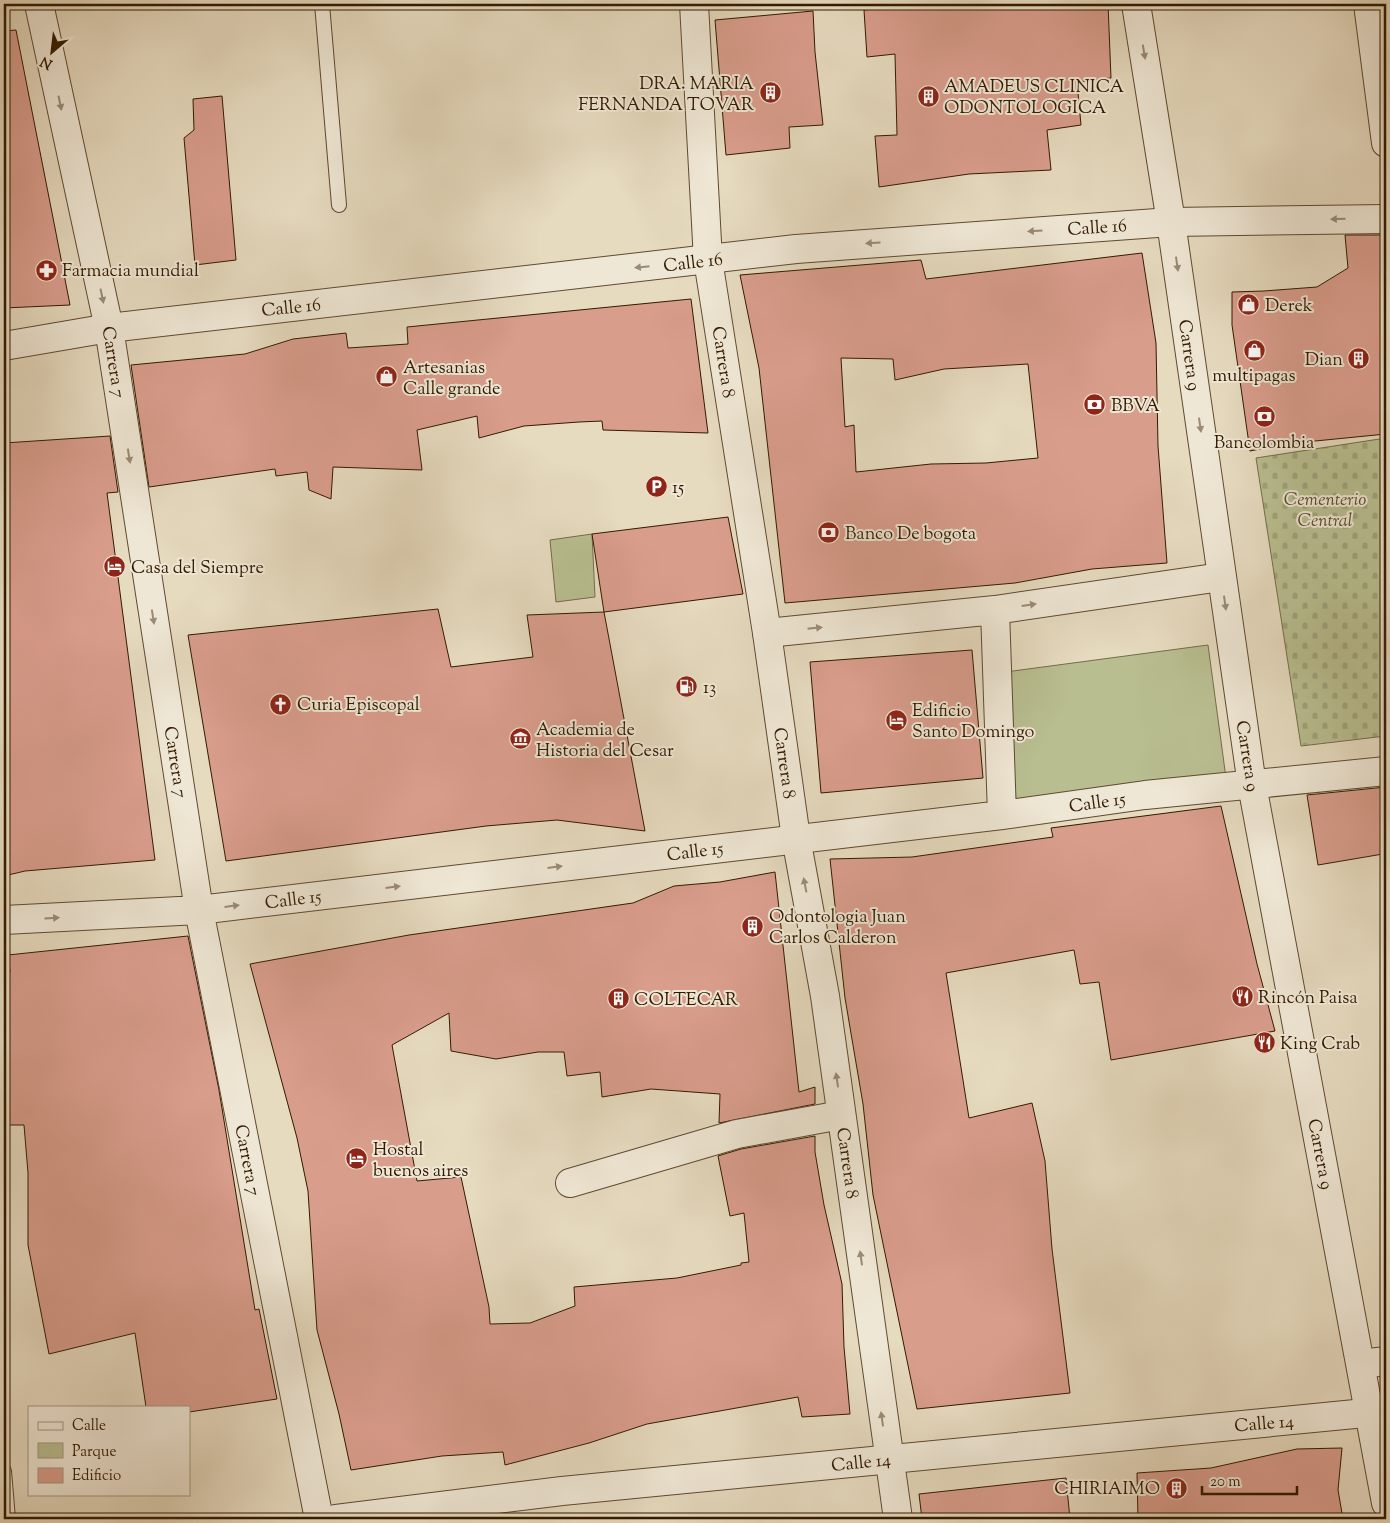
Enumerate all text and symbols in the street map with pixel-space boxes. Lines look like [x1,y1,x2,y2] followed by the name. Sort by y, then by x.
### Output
[28,28,78,78] north arrow
[1140,44,1148,60] one-way arrow
[37,50,56,73] text: N
[578,72,754,119] place label: DRA. MARIA FERNANDA TOVAR
[944,75,1124,122] place label: AMADEUS CLINICA ODONTOLOGICA
[758,81,782,105] building icon: DRA. MARIA FERNANDA TOVAR
[916,84,940,108] building icon: AMADEUS CLINICA ODONTOLOGICA
[56,95,64,110] one-way arrow
[1066,214,1128,244] street label: Calle 16
[1329,215,1345,223] one-way arrow
[1027,228,1043,236] one-way arrow
[865,240,881,248] one-way arrow
[662,247,725,281] street label: Calle 16
[1173,257,1181,273] one-way arrow
[34,258,58,282] pharmacy icon: Farmacia mundial
[62,259,199,285] place label: Farmacia mundial
[634,263,650,271] one-way arrow
[98,288,106,303] one-way arrow
[260,293,322,325] street label: Calle 16
[1237,293,1261,317] shop icon: Derek
[1265,294,1313,320] place label: Derek
[1170,318,1206,393] street label: Carrera 9
[94,325,131,400] street label: Carrera 7
[704,325,741,400] street label: Carrera 8
[1242,338,1266,362] shop icon: multipagas
[1347,347,1371,371] building icon: Dian
[1305,348,1343,374] place label: Dian
[403,356,500,403] place label: Artesanias Calle grande
[1212,364,1296,390] place label: multipagas
[375,365,399,389] shop icon: Artesanias Calle grande
[1083,393,1107,417] bank icon: BBVA
[1111,394,1160,420] place label: BBVA
[1252,405,1276,429] bank icon: Bancolombia
[1196,418,1204,434] one-way arrow
[1214,431,1314,457] place label: Bancolombia
[125,448,133,464] one-way arrow
[644,475,668,499] parking icon: 15
[672,476,684,502] place label: 15
[1284,488,1366,535] park label: Cementerio Central
[817,521,841,545] bank icon: Banco De bogota
[845,522,976,548] place label: Banco De bogota
[103,555,127,579] hotel icon: Casa del Siempre
[131,556,264,582] place label: Casa del Siempre
[1221,596,1229,612] one-way arrow
[1021,601,1037,609] one-way arrow
[150,609,158,625] one-way arrow
[808,624,824,632] one-way arrow
[675,675,699,699] fuel station icon: 13
[703,676,716,702] place label: 13
[269,692,293,716] church icon: Curia Episcopal
[297,693,420,719] place label: Curia Episcopal
[912,699,1035,746] place label: Edificio Santo Domingo
[884,708,908,732] hotel icon: Edificio Santo Domingo
[536,718,674,765] place label: Academia de Historia del Cesar
[1228,719,1265,794] street label: Carrera 9
[156,725,193,800] street label: Carrera 7
[765,726,801,801] street label: Carrera 8
[508,727,532,751] museum icon: Academia de Historia del Cesar
[1067,787,1127,821] street label: Calle 15
[665,837,725,869] street label: Calle 15
[547,863,563,871] one-way arrow
[800,877,808,893] one-way arrow
[386,883,402,891] one-way arrow
[263,885,323,917] street label: Calle 15
[224,902,240,910] one-way arrow
[769,905,906,952] place label: Odontologia Juan Carlos Calderon
[45,913,61,921] one-way arrow
[741,914,765,938] building icon: Odontologia Juan Carlos Calderon
[1230,985,1254,1009] restaurant icon: Rincón Paisa
[1258,986,1358,1012] place label: Rincón Paisa
[606,987,630,1011] building icon: COLTECAR
[634,988,738,1014] place label: COLTECAR
[1252,1031,1276,1055] restaurant icon: King Crab
[1280,1032,1360,1058] place label: King Crab
[832,1071,840,1087] one-way arrow
[1299,1117,1339,1192] street label: Carrera 9
[226,1123,266,1198] street label: Carrera 7
[828,1126,864,1201] street label: Carrera 8
[373,1138,468,1185] place label: Hostal buenos aires
[345,1147,369,1171] hotel icon: Hostal buenos aires
[857,1250,865,1266] one-way arrow
[28,1406,190,1496] legend
[1233,1409,1295,1441] street label: Calle 14
[878,1411,886,1427] one-way arrow
[72,1416,106,1437] text: Calle
[72,1442,116,1463] text: Parque
[830,1448,892,1480] street label: Calle 14
[1202,1463,1298,1495] scale bar
[72,1466,121,1487] text: Edificio
[1210,1472,1241,1493] text: 20 m
[1164,1476,1188,1500] building icon: CHIRIAIMO
[1054,1477,1160,1503] place label: CHIRIAIMO

